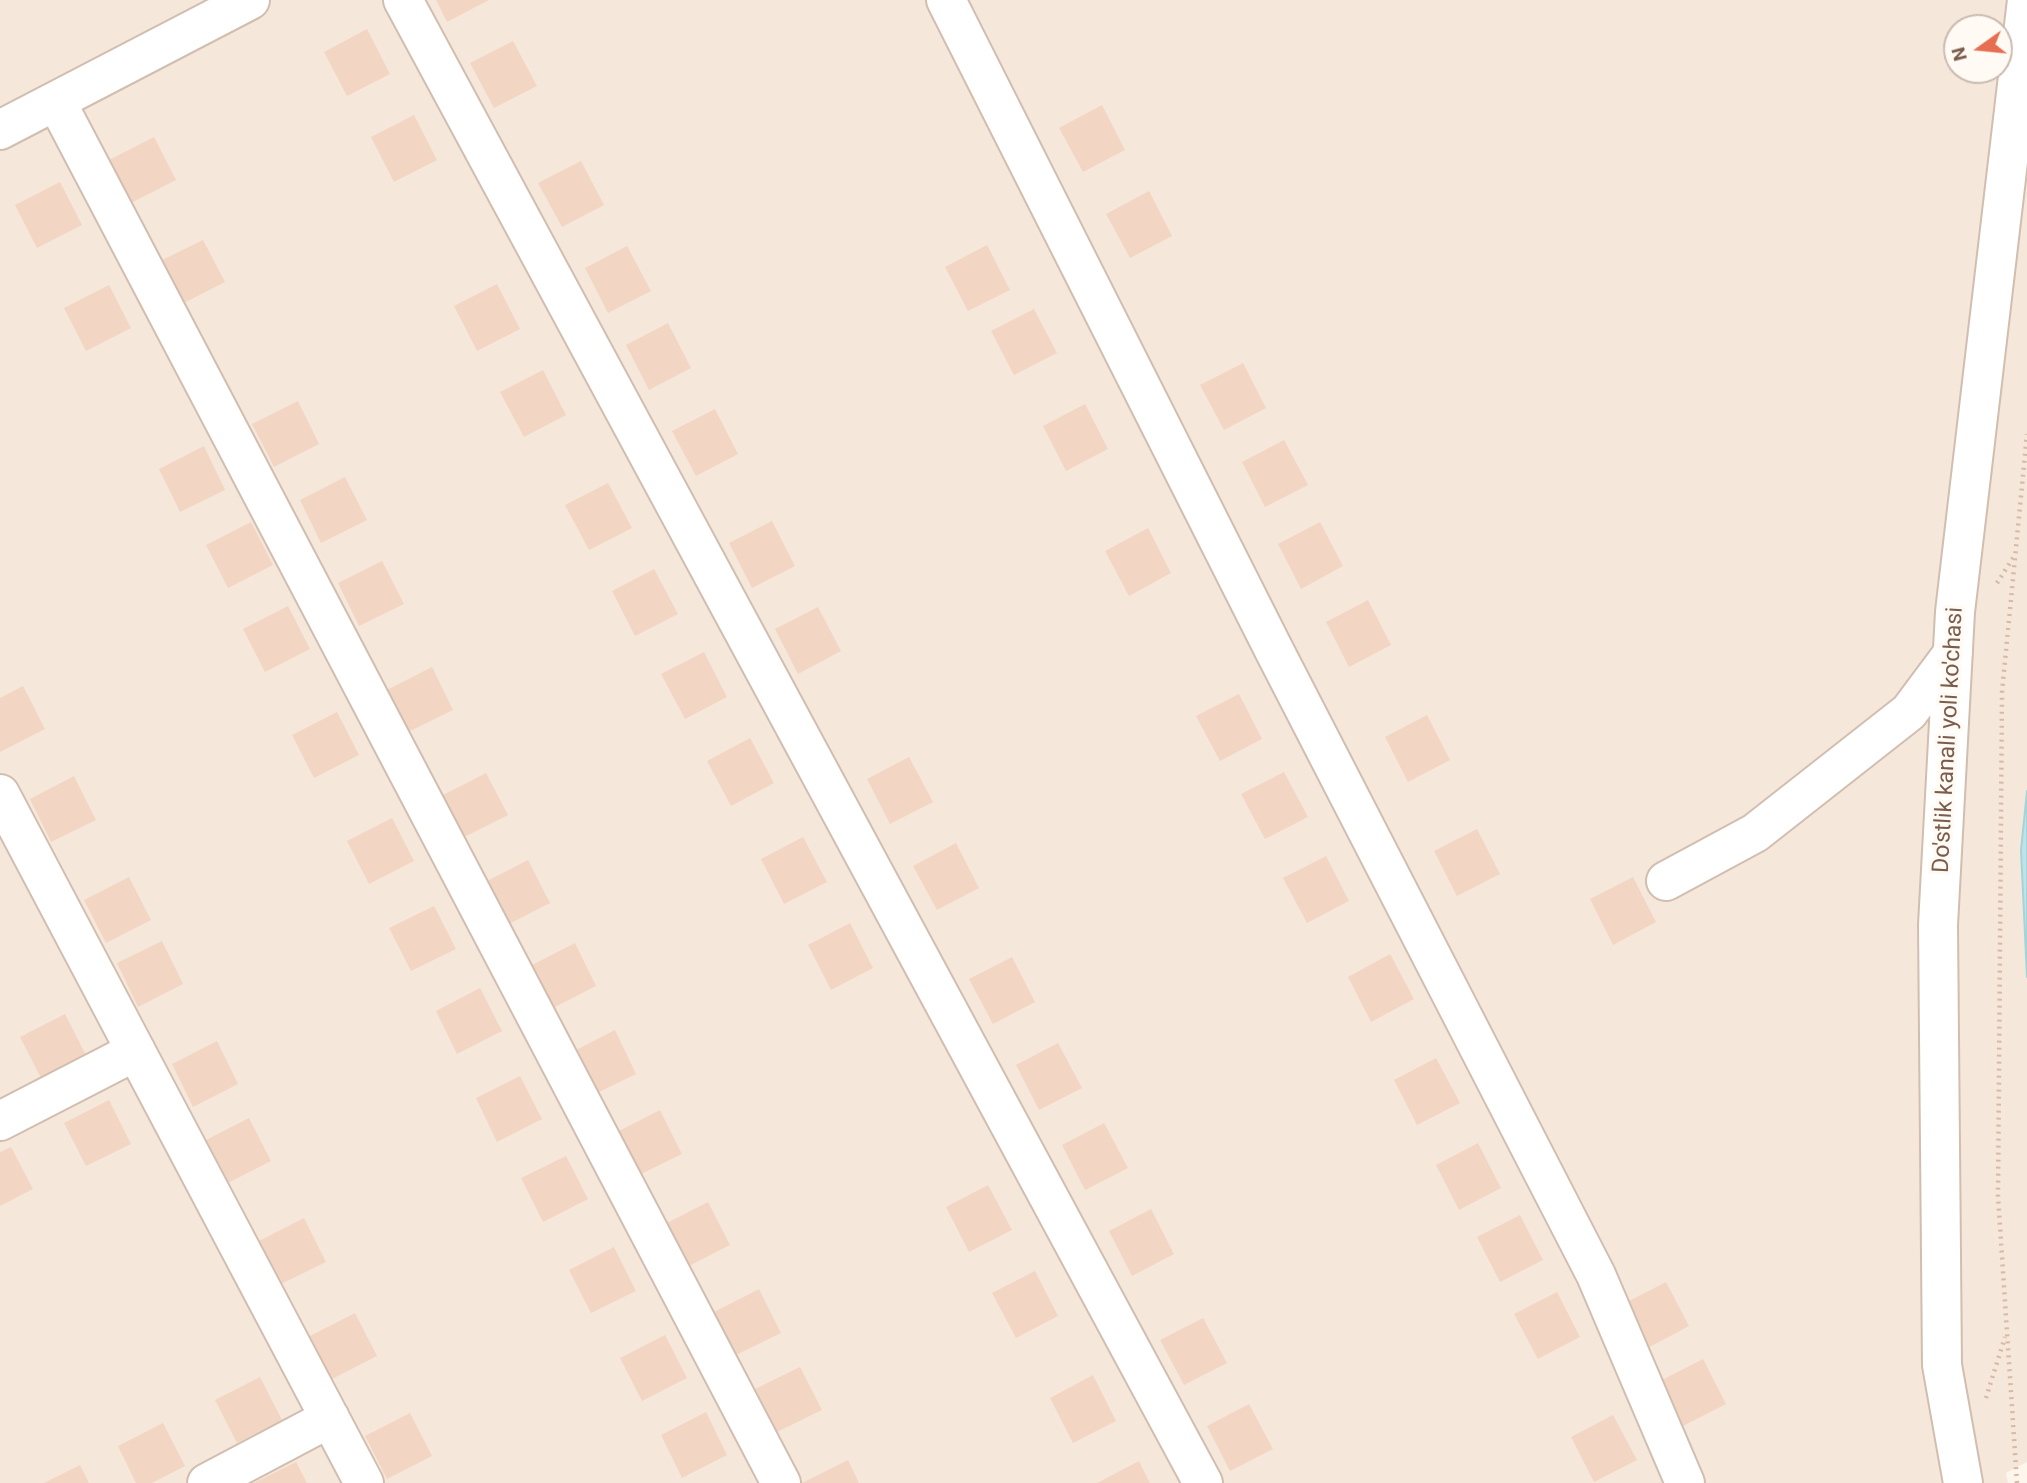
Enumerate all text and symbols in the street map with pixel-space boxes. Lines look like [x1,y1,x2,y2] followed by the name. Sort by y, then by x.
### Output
[1943,14,2013,84] north arrow
[1946,45,1972,63] text: N
[1928,606,1970,874] street label: Do'stlik kanali yoli ko'chasi

